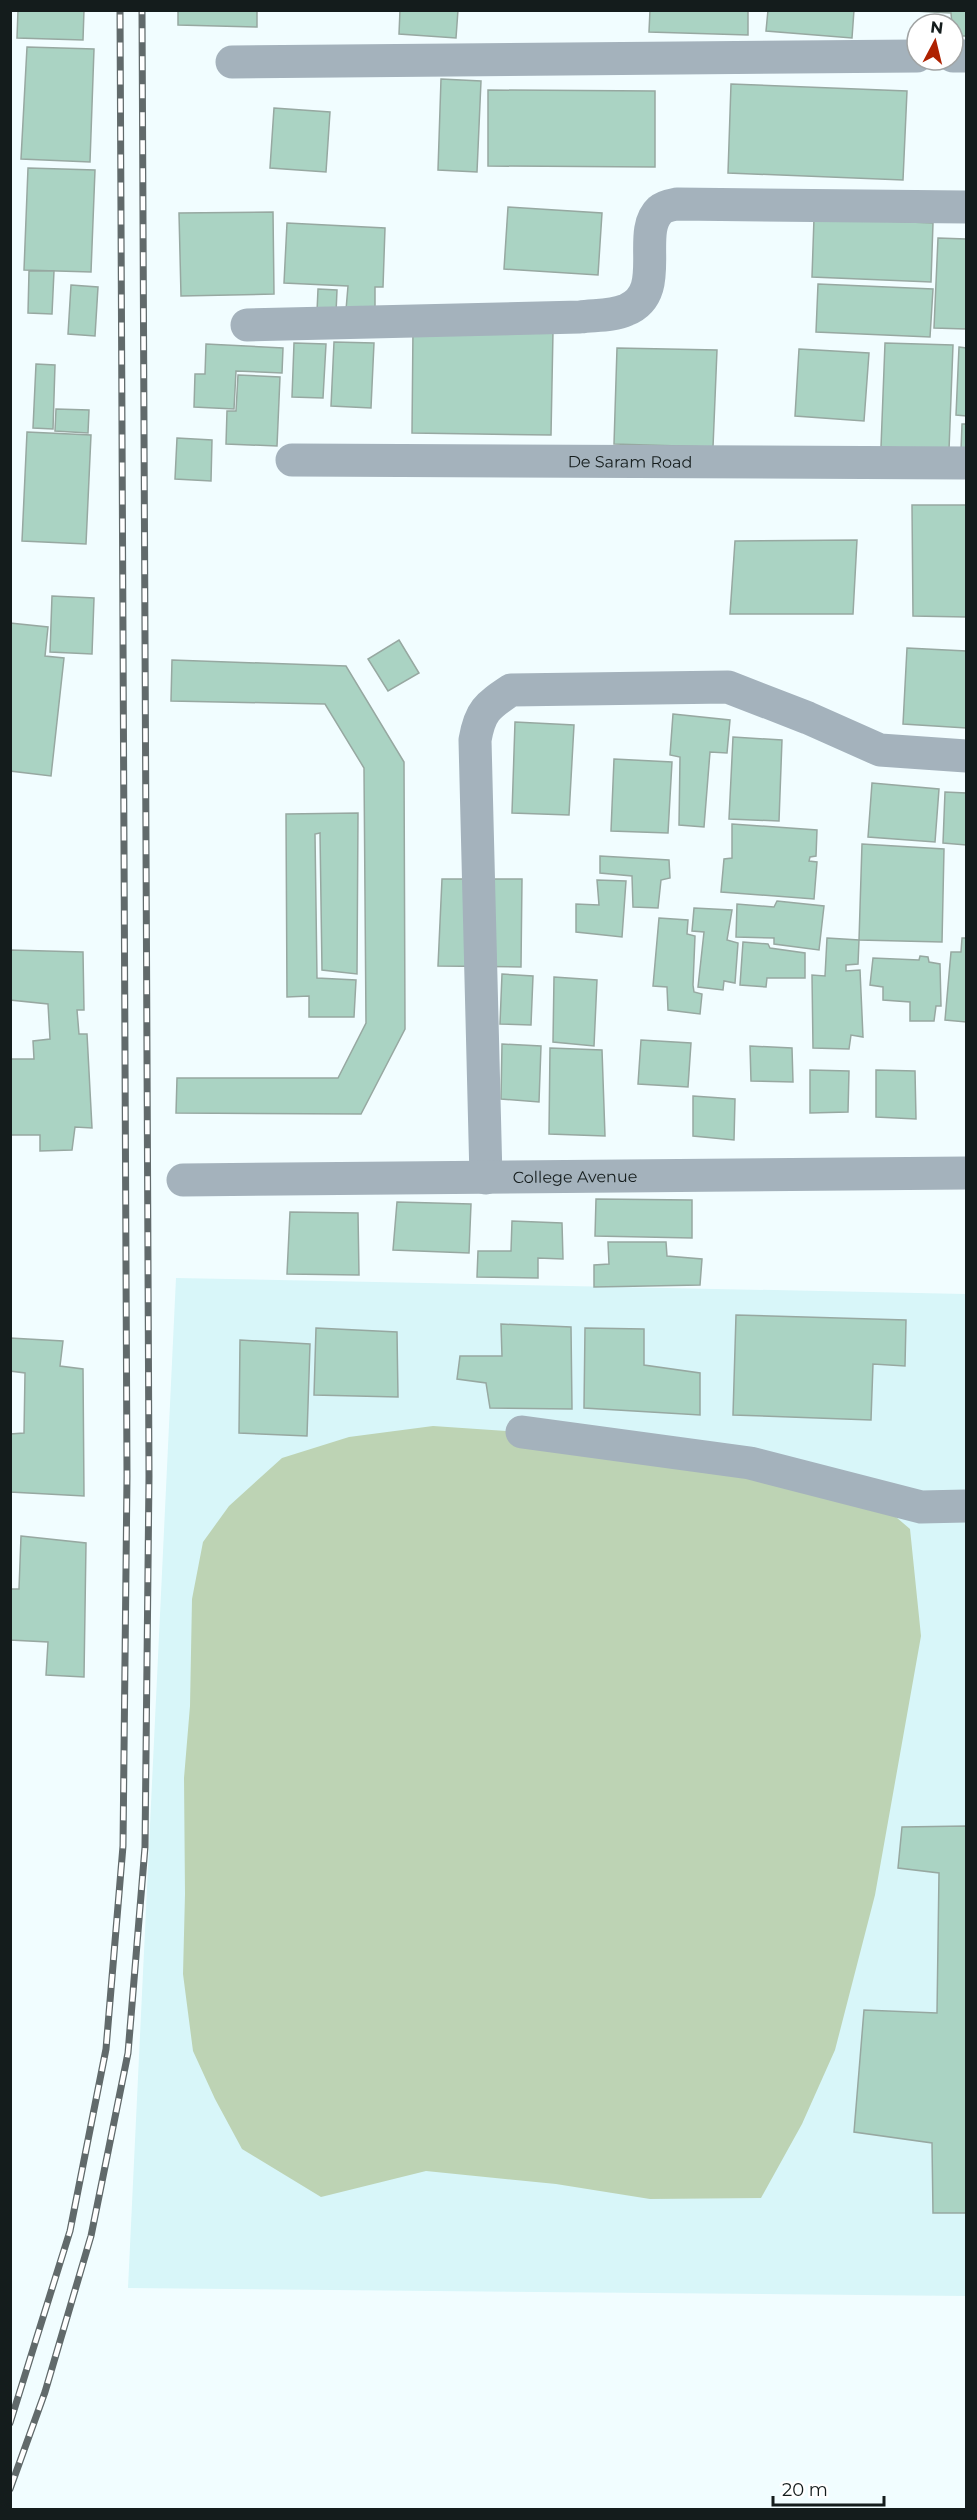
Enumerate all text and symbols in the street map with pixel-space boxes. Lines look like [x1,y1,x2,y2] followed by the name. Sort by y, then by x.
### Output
[905,12,965,72] north arrow
[929,17,944,38] text: N
[568,452,692,471] street label: De Saram Road
[513,1166,637,1187] street label: College Avenue
[773,2469,884,2507] scale bar
[782,2479,828,2501] text: 20 m

